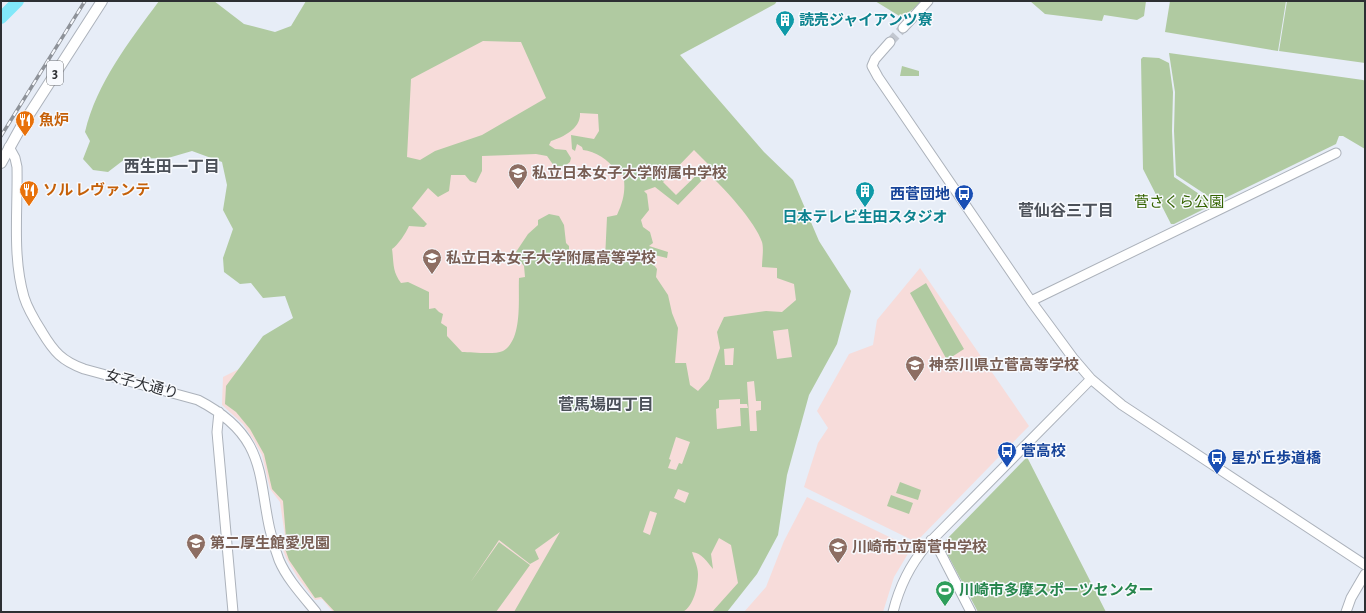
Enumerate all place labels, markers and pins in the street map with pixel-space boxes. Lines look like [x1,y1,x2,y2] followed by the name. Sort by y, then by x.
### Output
[774,9,796,37] building icon: 読売ジャイアンツ寮
[799,12,933,28] place label: 読売ジャイアンツ寮
[14,109,36,137] restaurant icon: 魚炉
[39,112,69,128] place label: 魚炉
[507,162,529,190] school or university icon: 私立日本女子大学附属中学校
[532,165,727,181] place label: 私立日本女子大学附属中学校
[18,179,40,207] restaurant icon: ソル レヴァンテ
[854,180,876,208] building icon: 日本テレビ生田スタジオ
[43,182,150,198] place label: ソル レヴァンテ
[953,183,975,211] bus stop icon: 西菅団地
[890,186,950,202] place label: 西菅団地
[782,209,948,225] place label: 日本テレビ生田スタジオ
[421,247,443,275] school or university icon: 私立日本女子大学附属高等学校
[446,250,656,266] place label: 私立日本女子大学附属高等学校
[904,354,926,382] school or university icon: 神奈川県立菅高等学校
[928,356,1079,373] place label: 神奈川県立菅高等学校
[996,440,1018,468] bus stop icon: 菅高校
[1021,443,1066,459] place label: 菅高校
[1206,447,1228,475] bus stop icon: 星が丘歩道橋
[1231,450,1322,466] place label: 星が丘歩道橋
[185,532,207,560] school or university icon: 第二厚生館愛児園
[210,535,330,551] place label: 第二厚生館愛児園
[827,536,849,564] school or university icon: 川崎市立南菅中学校
[852,539,987,555] place label: 川崎市立南菅中学校
[934,579,956,607] sports icon: 川崎市多摩スポーツセンター
[959,582,1154,598] place label: 川崎市多摩スポーツセンター

